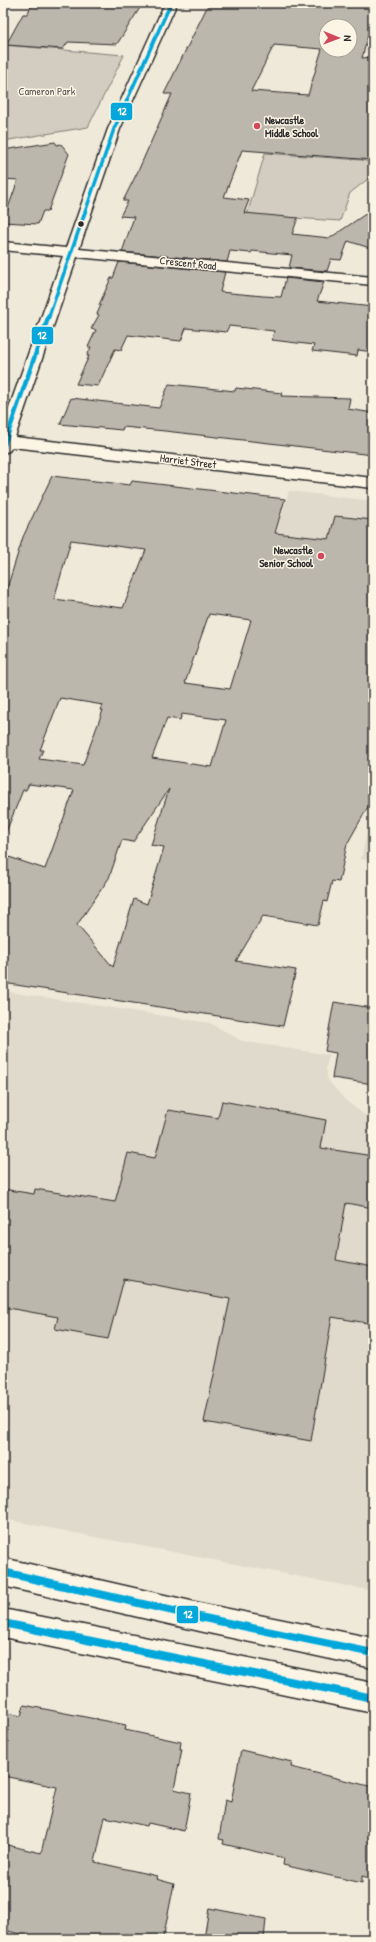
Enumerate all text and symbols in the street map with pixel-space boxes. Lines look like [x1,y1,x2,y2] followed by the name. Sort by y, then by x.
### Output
[318,18,358,58] north arrow
[341,35,355,41] text: N
[19,84,76,98] park label: Cameron Park
[110,102,133,121] line badge: 12
[117,104,127,118] text: 12
[265,113,319,140] place label: Newcastle Middle School
[252,121,262,131] marker: Newcastle Middle School
[76,219,86,229] unlabelled marker
[159,253,218,273] street label: Crescent Road
[31,326,54,345] line badge: 12
[37,328,47,342] text: 12
[159,451,217,471] street label: Harriet Street
[259,543,314,570] place label: Newcastle Senior School
[316,551,326,561] marker: Newcastle Senior School
[176,1605,199,1624] line badge: 12
[183,1607,193,1621] text: 12

